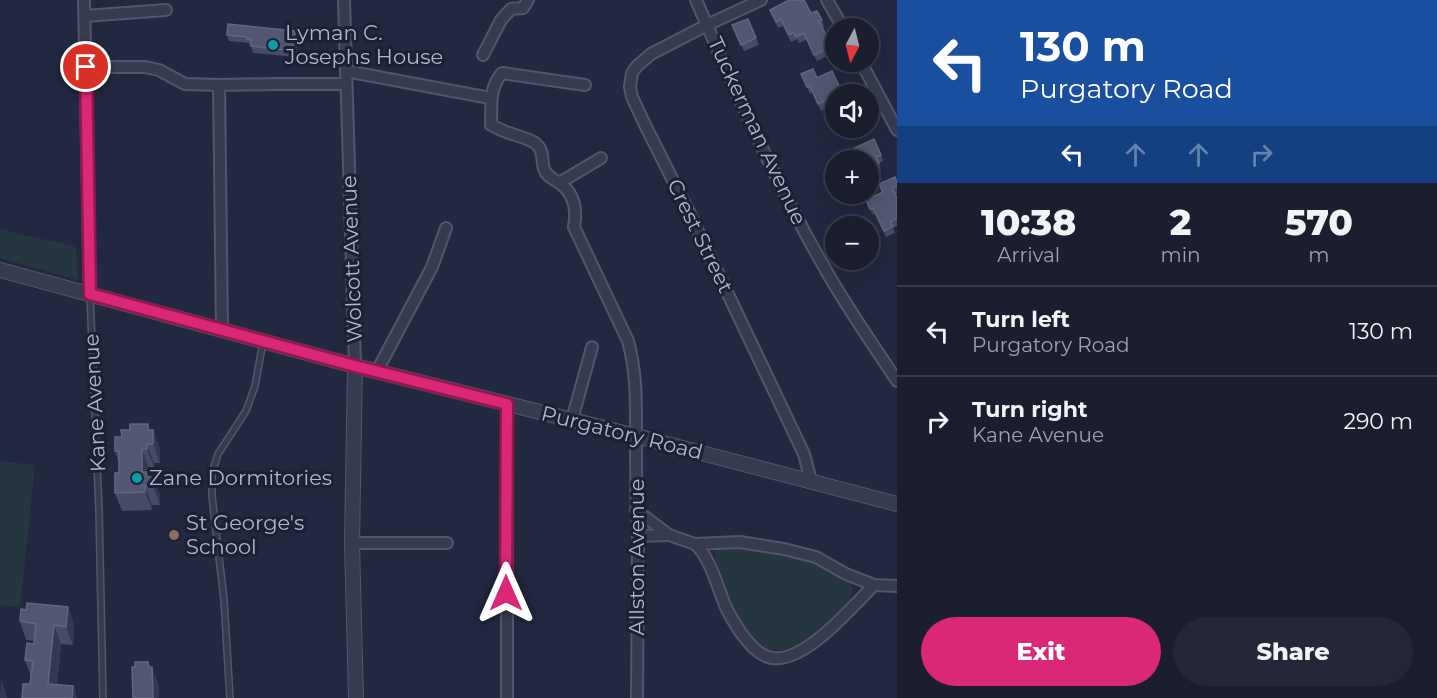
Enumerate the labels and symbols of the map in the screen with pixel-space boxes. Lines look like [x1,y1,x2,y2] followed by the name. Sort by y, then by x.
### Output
[825,18,879,72] north arrow
[284,20,443,69] place label: Lyman C. Josephs House
[703,33,812,229] street label: Tuckerman Avenue
[266,38,280,52] marker: Lyman C. Josephs House
[60,41,111,92] pin
[336,175,367,343] street label: Wolcott Avenue
[662,175,739,297] street label: Crest Street
[78,333,111,473] street label: Kane Avenue
[539,400,705,465] street label: Purgatory Road
[149,465,332,490] place label: Zane Dormitories
[130,471,144,485] marker: Zane Dormitories
[624,479,649,635] street label: Allston Avenue
[186,510,304,559] place label: St George's School
[167,528,181,542] marker: St George's School
[474,561,538,625] position arrow

